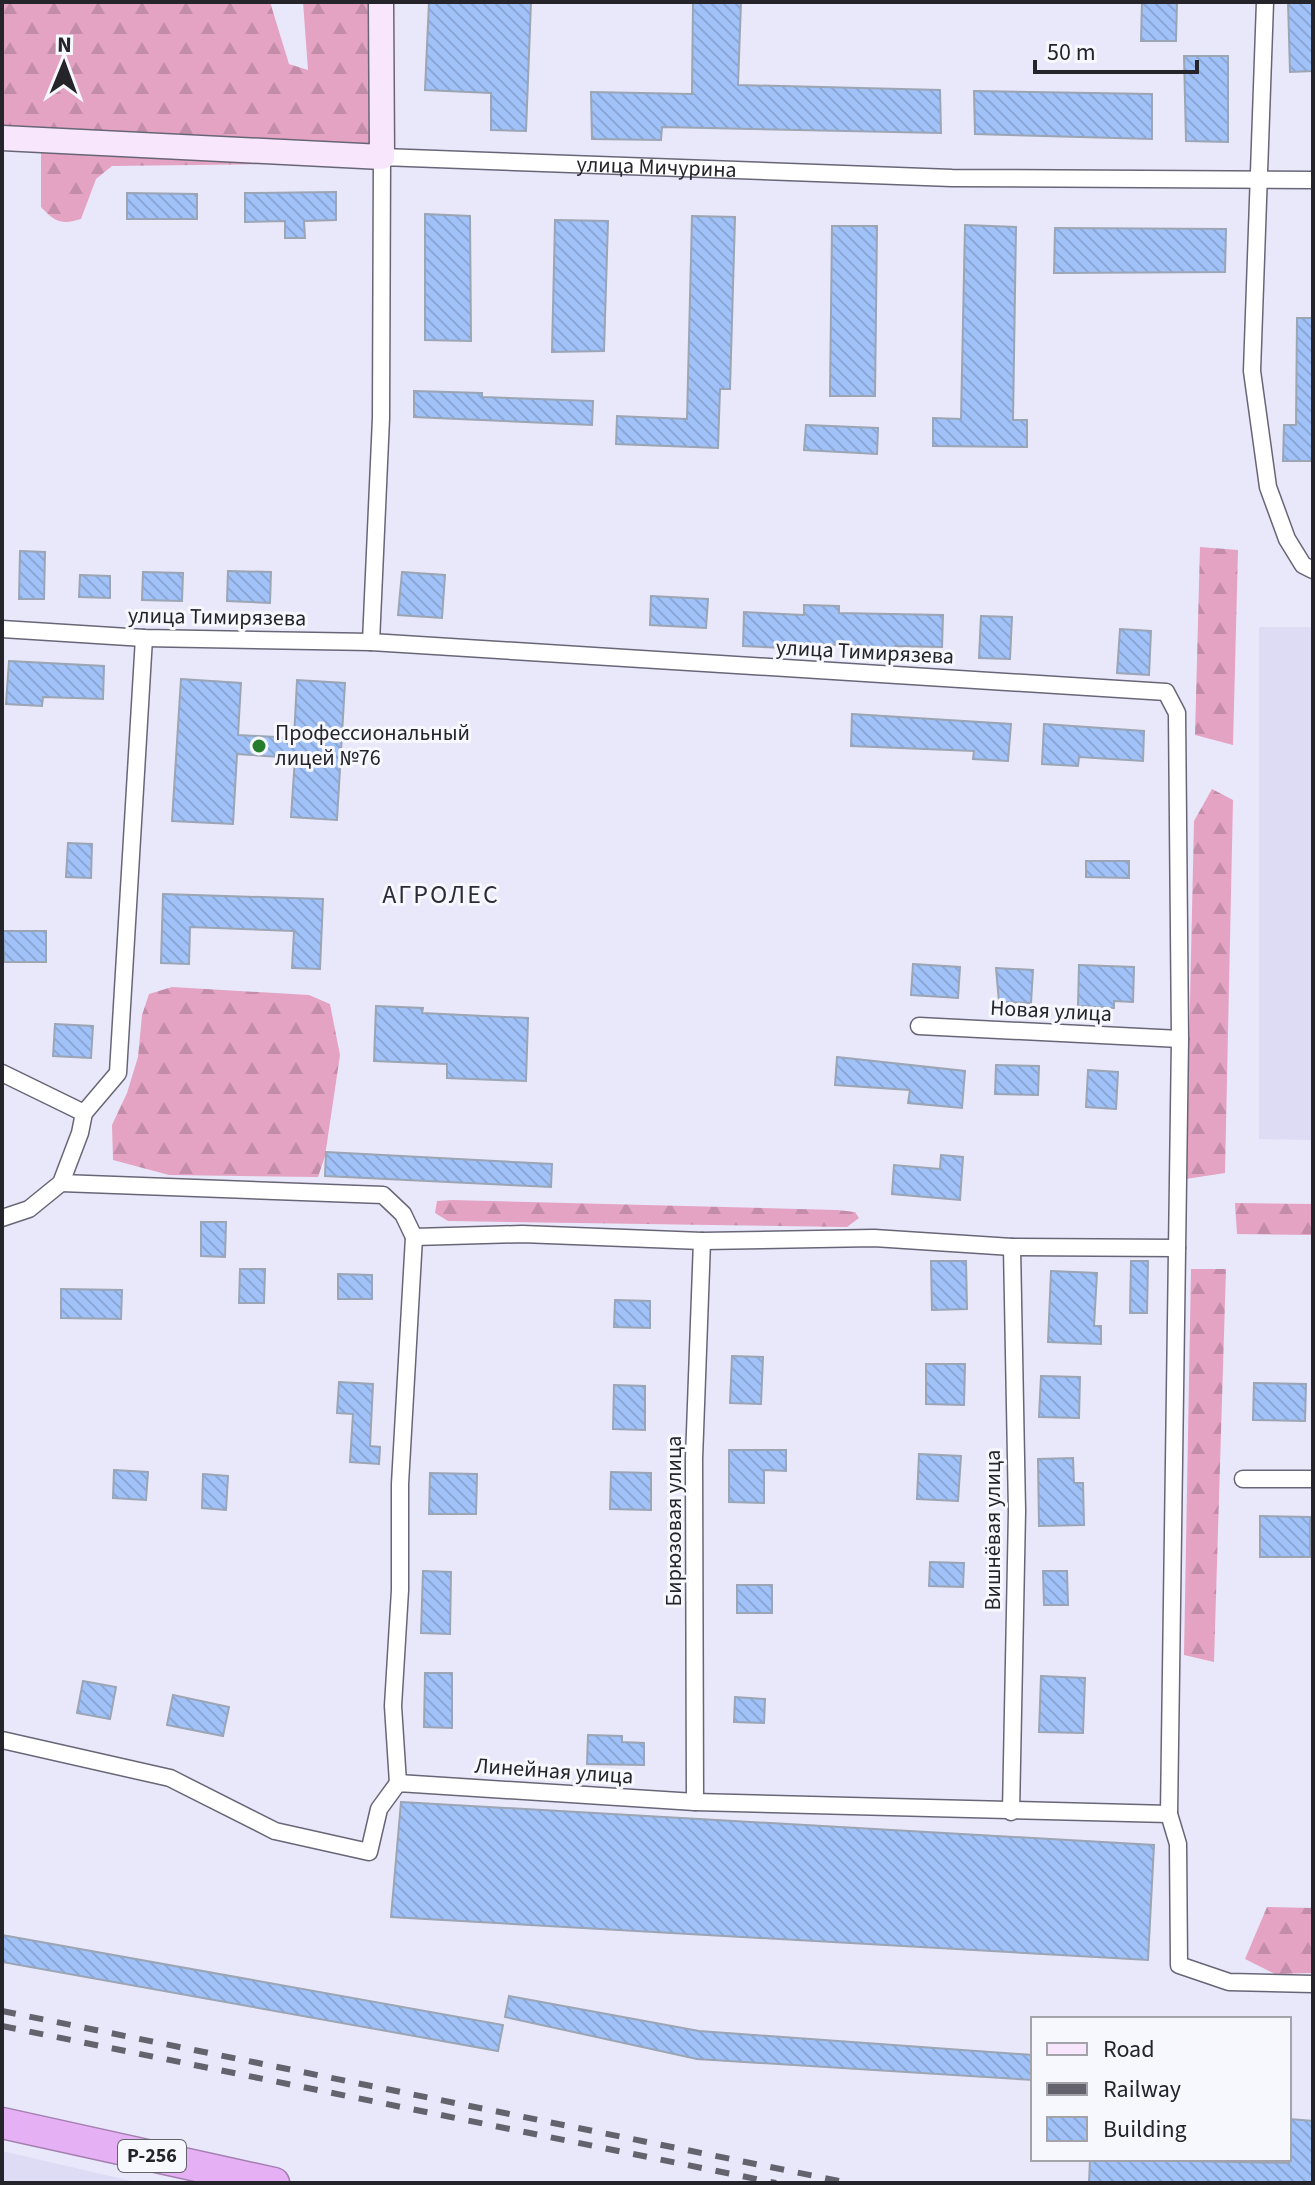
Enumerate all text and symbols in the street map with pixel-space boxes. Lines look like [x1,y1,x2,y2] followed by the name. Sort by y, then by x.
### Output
[24,24,104,104] north arrow
[1035,24,1197,74] scale bar
[57,29,72,61] text: N
[1047,35,1096,70] text: 50 m
[576,148,737,186] street label: улица Мичурина
[128,599,306,635] street label: улица Тимирязева
[775,631,955,673] street label: улица Тимирязева
[275,717,470,774] place label: Профессиональный лицей №76
[250,737,268,755] marker: Профессиональный лицей №76
[382,876,500,913] district label: АГРОЛЕС
[989,992,1113,1030] street label: Новая улица
[658,1436,690,1606] street label: Бирюзовая улица
[977,1450,1009,1610] street label: Вишнёвая улица
[474,1749,634,1793] street label: Линейная улица
[1031,2017,1291,2161] legend
[1103,2032,1155,2067] text: Road
[1103,2072,1181,2107] text: Railway
[1103,2112,1187,2147] text: Building
[118,2140,186,2172] road number: Р-256

